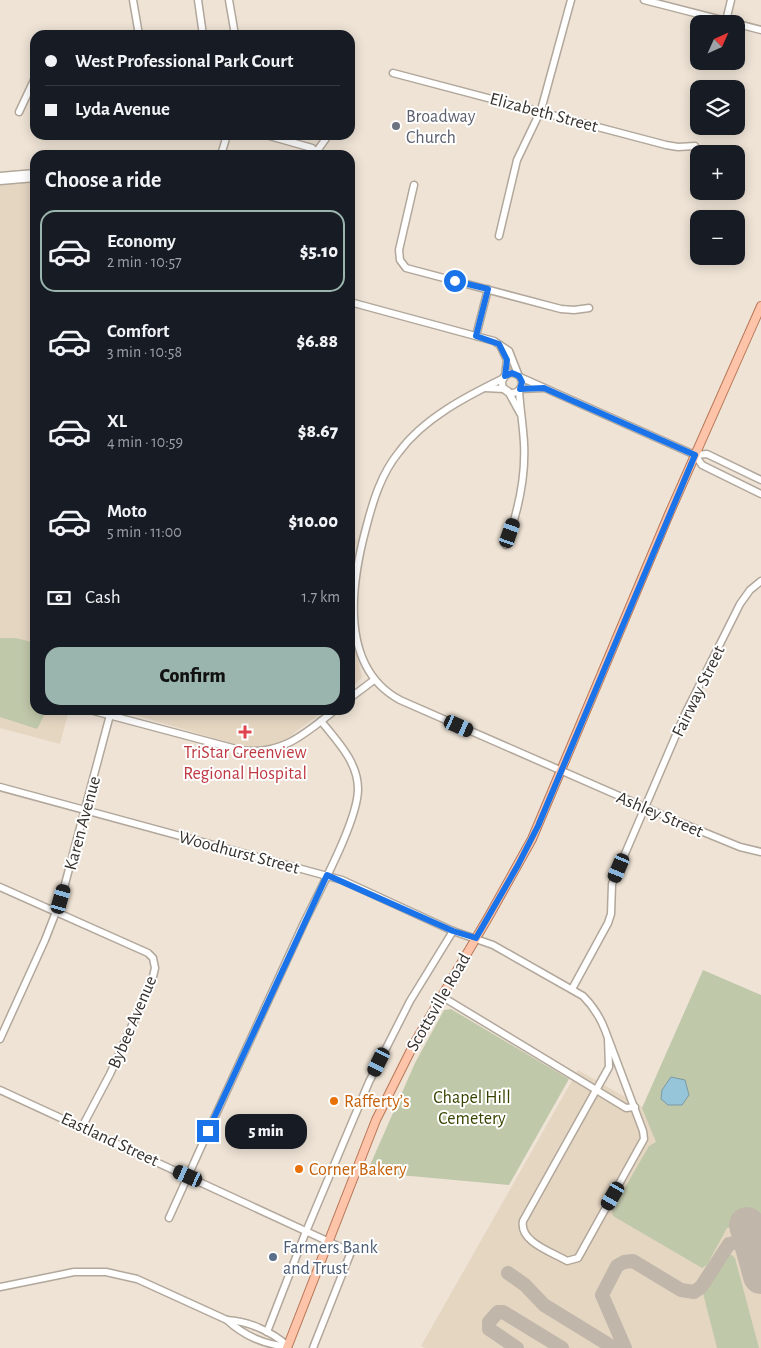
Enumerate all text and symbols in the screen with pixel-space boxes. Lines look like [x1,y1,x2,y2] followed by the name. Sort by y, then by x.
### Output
[690,15,745,70] north arrow
[690,15,745,265] map controls
[75,52,293,71] text: West Professional Park Court
[690,80,745,135] button: layers
[488,90,600,136] street label: Elizabeth Street
[75,100,170,119] text: Lyda Avenue
[406,108,476,147] place label: Broadway Church
[390,120,402,132] marker: Broadway Church
[690,145,745,200] button: +
[45,169,161,191] text: Choose a ride
[690,210,745,265] button: −
[47,229,92,274] icon: car
[107,232,176,251] text: Economy
[300,242,338,261] text: $5.10
[107,254,182,270] text: 2 min · 10:57
[444,270,466,292] route start
[47,319,92,364] icon: car
[107,322,169,341] text: Comfort
[297,332,338,351] text: $6.88
[107,344,182,360] text: 3 min · 10:58
[47,409,92,454] icon: car
[107,412,127,431] text: XL
[298,422,338,441] text: $8.67
[107,434,183,450] text: 4 min · 10:59
[47,499,92,544] icon: car
[107,502,147,521] text: Moto
[288,512,338,531] text: $10.00
[498,516,521,550] car
[107,524,182,540] text: 5 min · 11:00
[45,584,73,612] icon: cash
[85,588,121,607] text: Cash
[301,589,340,605] text: 1.7 km
[669,643,729,740] street label: Fairway Street
[45,647,340,705] button: Confirm
[442,713,475,739] car
[238,725,252,739] marker: TriStar Greenview Regional Hospital
[183,744,307,783] place label: TriStar Greenview Regional Hospital
[62,774,104,872] street label: Karen Avenue
[614,789,706,841] street label: Ashley Street
[176,828,301,878] street label: Woodhurst Street
[606,851,631,885] car
[49,883,72,915] car
[404,950,474,1055] street label: Scottsville Road
[105,973,160,1071] street label: Bybee Avenue
[365,1045,392,1079] car
[433,1089,511,1128] park label: Chapel Hill Cemetery
[344,1093,410,1111] place label: Rafferty’s
[328,1095,340,1107] marker: Rafferty’s
[58,1109,161,1170] street label: Eastland Street
[226,1114,308,1148] callout: 5 min
[197,1120,219,1142] route end
[248,1123,284,1139] text: 5 min
[309,1161,407,1179] place label: Corner Bakery
[171,1163,204,1189] car
[293,1163,305,1175] marker: Corner Bakery
[599,1179,626,1213] car
[283,1239,378,1278] place label: Farmers Bank and Trust
[267,1251,279,1263] marker: Farmers Bank and Trust

